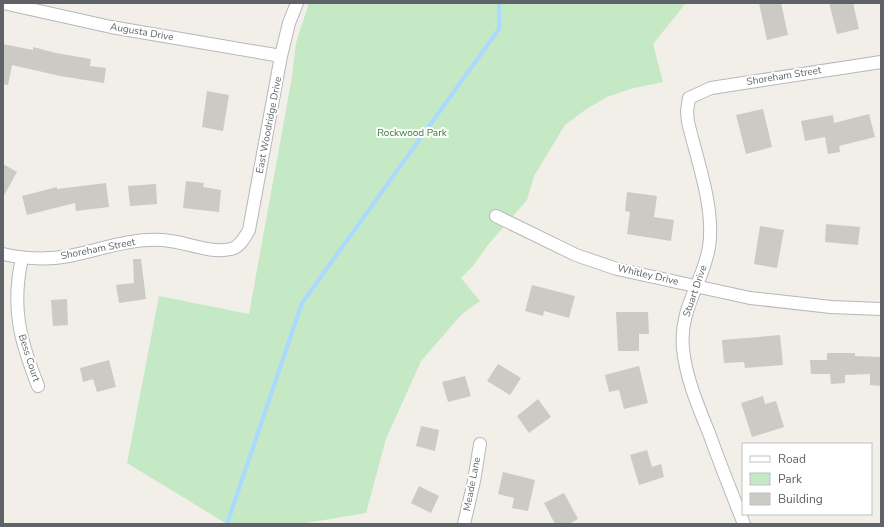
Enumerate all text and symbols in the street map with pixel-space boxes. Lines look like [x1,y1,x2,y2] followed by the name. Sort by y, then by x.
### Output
[109,20,175,44] street label: Augusta Drive
[746,63,823,89] street label: Shoreham Street
[253,75,285,175] street label: East Woodridge Drive
[377,126,448,140] park label: Rockwood Park
[60,235,137,263] street label: Shoreham Street
[616,261,680,289] street label: Whitley Drive
[680,263,710,319] street label: Stuart Drive
[15,332,43,384] street label: Bess Court
[742,443,872,515] legend
[778,451,806,467] text: Road
[460,456,484,512] street label: Meade Lane
[778,471,803,487] text: Park
[778,491,823,507] text: Building

